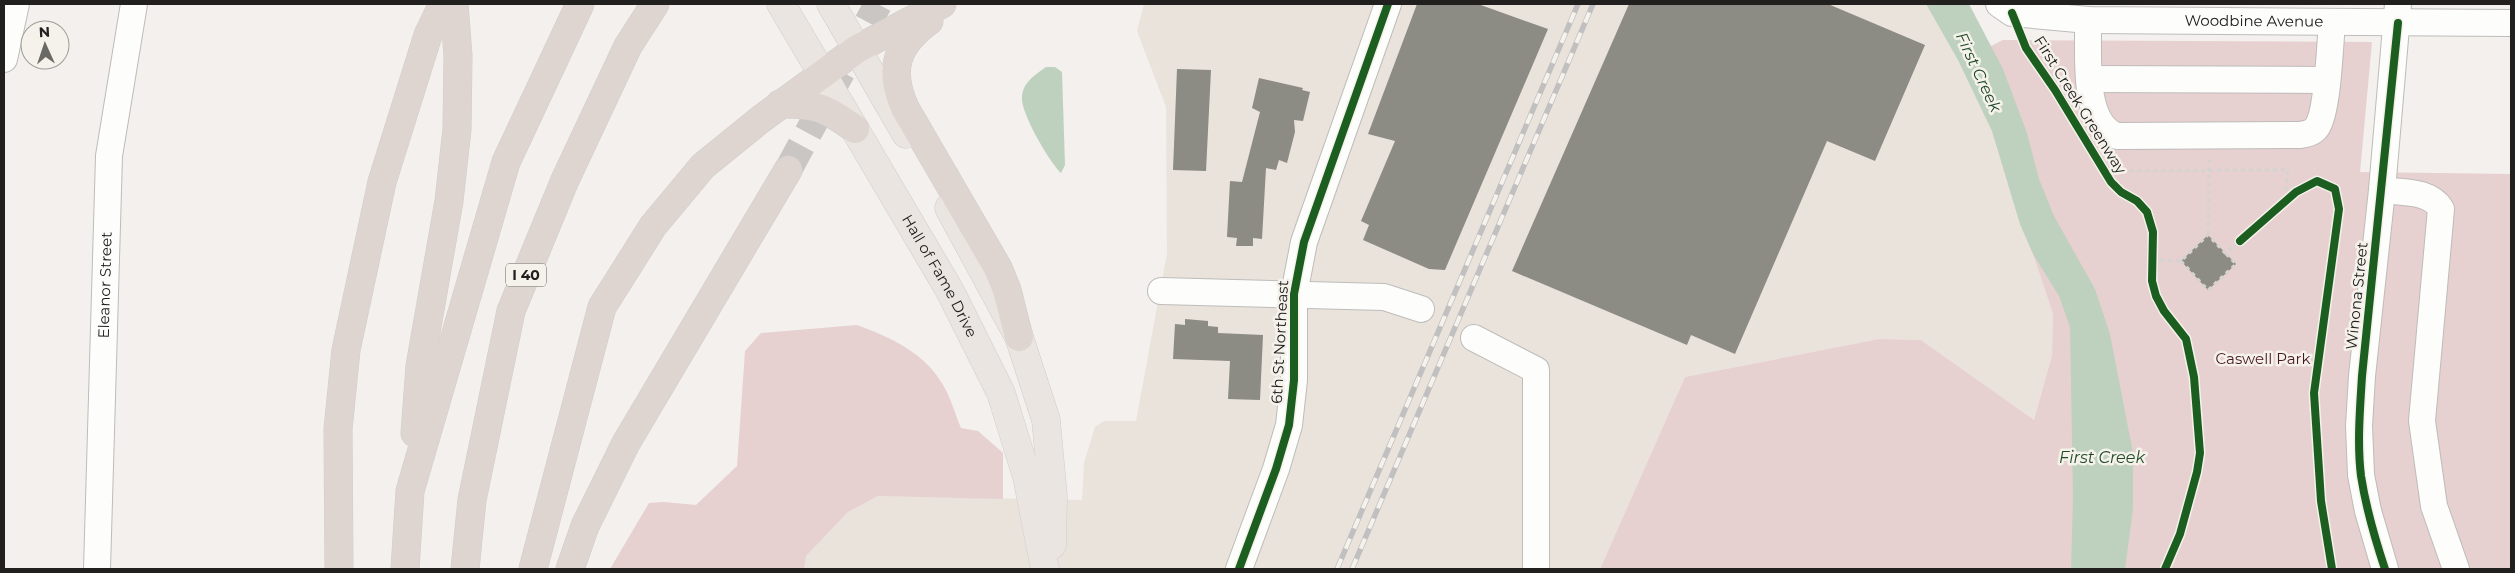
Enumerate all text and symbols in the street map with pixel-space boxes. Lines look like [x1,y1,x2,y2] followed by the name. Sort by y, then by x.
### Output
[2184,11,2323,31] street label: Woodbine Avenue
[20,20,70,70] north arrow
[38,23,50,41] text: N
[1952,29,2006,116] water label: First Creek
[2030,32,2131,178] street label: First Creek Greenway
[898,211,982,341] street label: Hall of Fame Drive
[94,232,116,339] street label: Eleanor Street
[2341,241,2372,351] street label: Winona Street
[506,264,546,286] road number: I 40
[1267,280,1292,404] street label: 6th St Northeast
[2216,349,2310,368] park label: Caswell Park
[2059,448,2146,467] water label: First Creek

